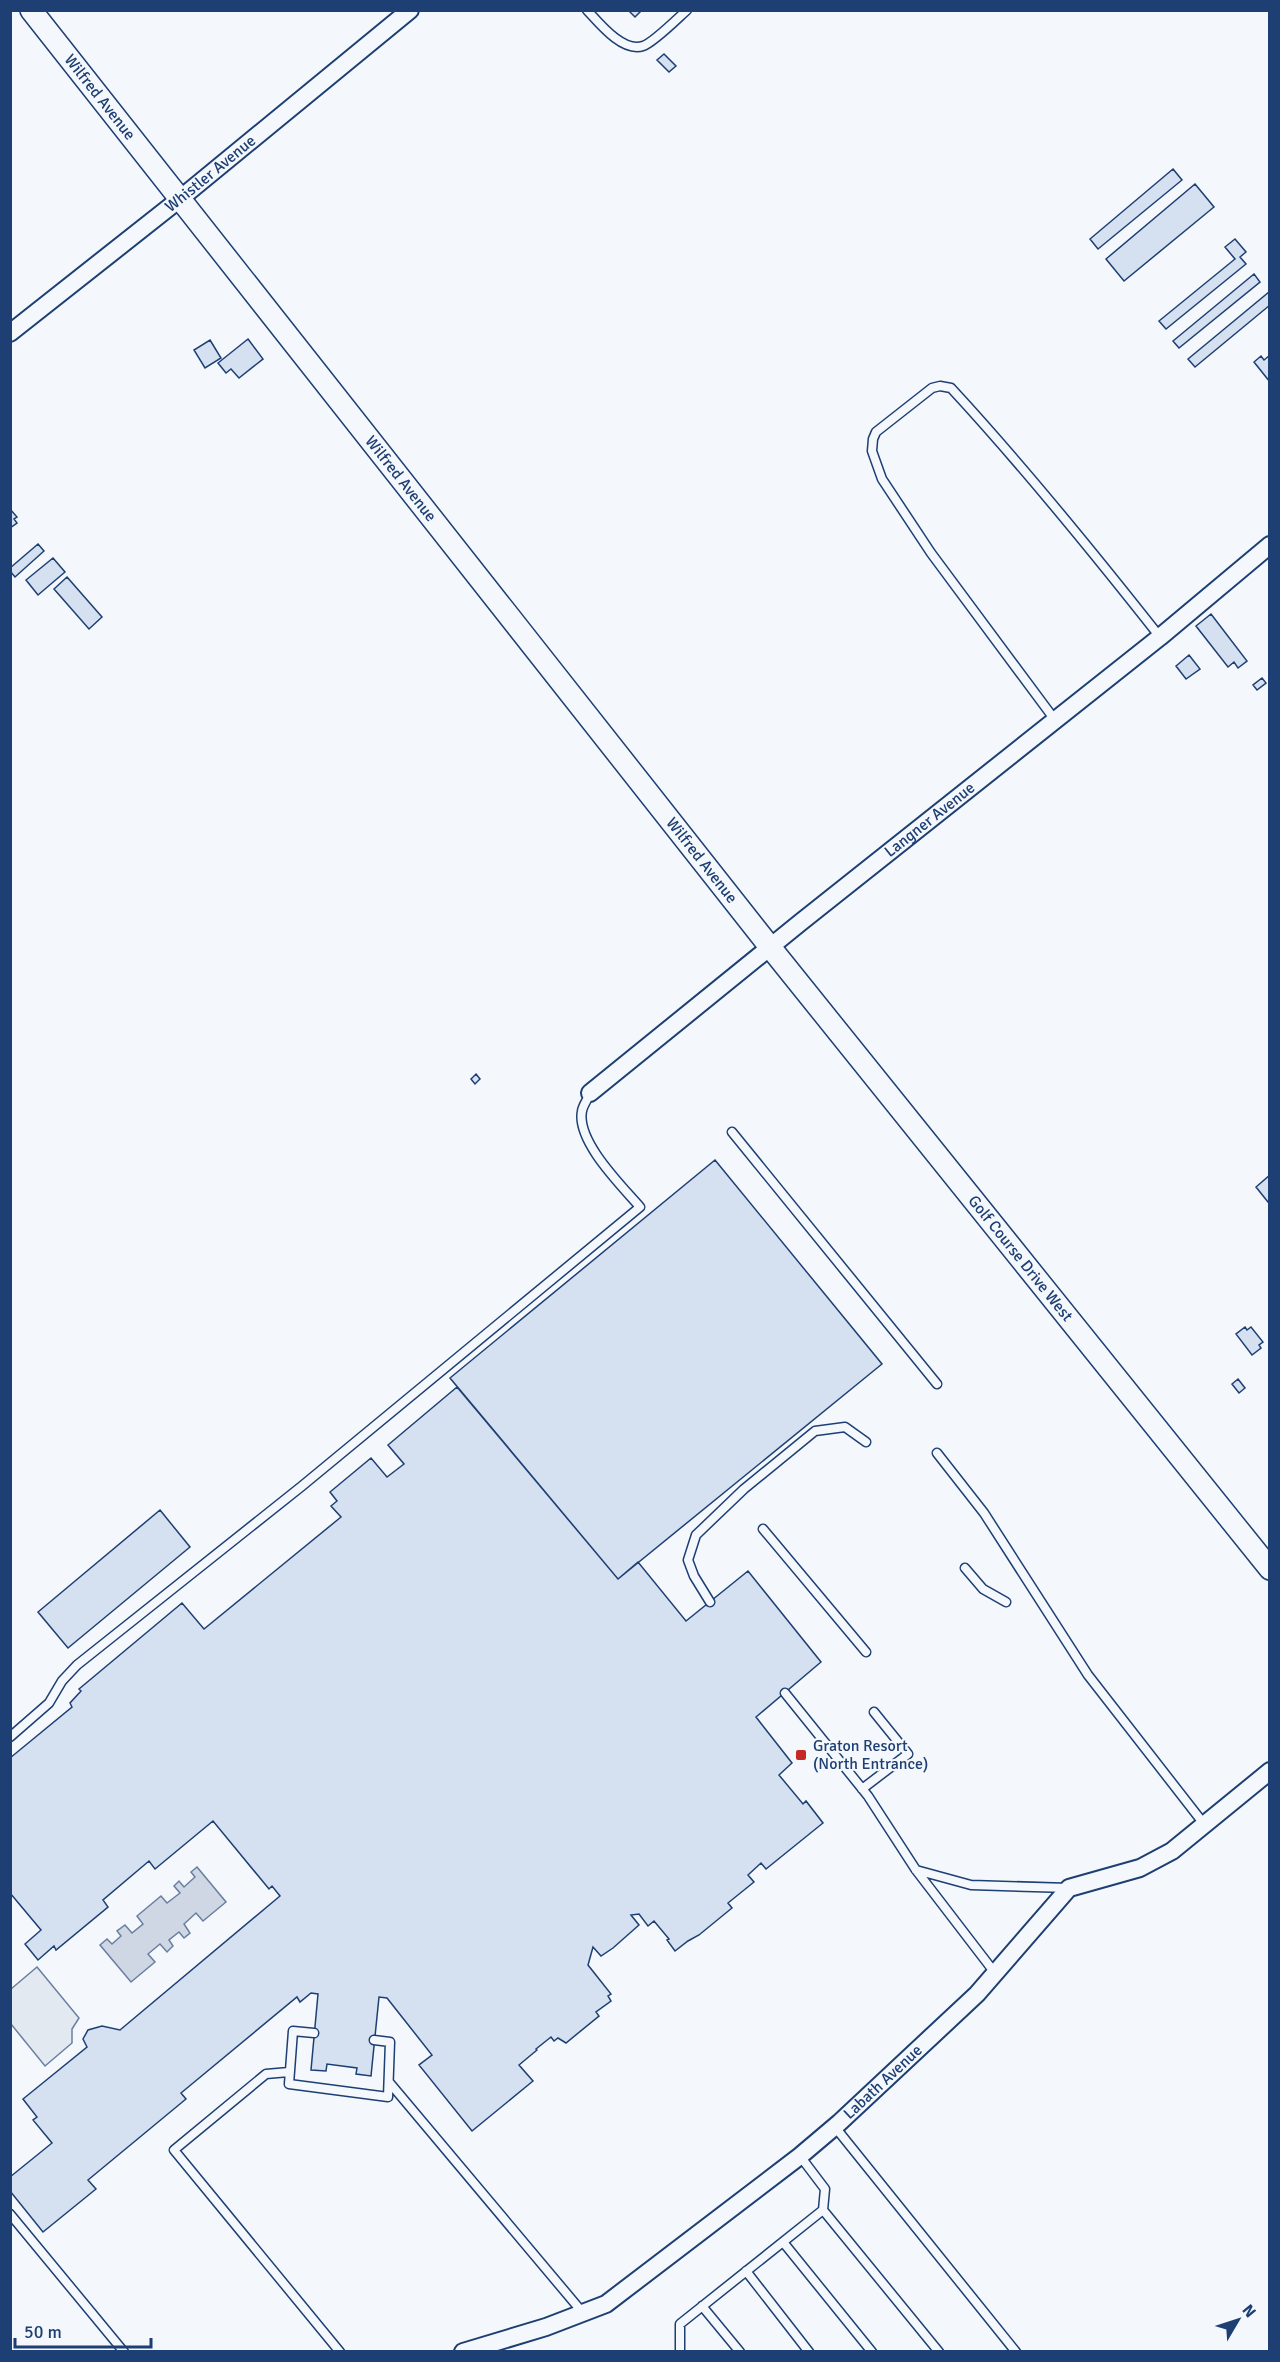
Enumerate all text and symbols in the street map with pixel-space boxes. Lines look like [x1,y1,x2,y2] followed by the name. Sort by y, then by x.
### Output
[60,50,140,144] street label: Wilfred Avenue
[161,131,260,217] street label: Whistler Avenue
[361,432,441,526] street label: Wilfred Avenue
[881,778,979,862] street label: Langner Avenue
[662,813,742,907] street label: Wilfred Avenue
[964,1191,1077,1326] street label: Golf Course Drive West
[813,1736,928,1774] place label: Graton Resort (North Entrance)
[794,1748,808,1762] marker: Graton Resort (North Entrance)
[839,2040,926,2124] street label: Labath Avenue
[1208,2290,1268,2350] north arrow
[1238,2301,1260,2322] text: N
[15,2311,152,2349] scale bar
[24,2321,62,2343] text: 50 m

